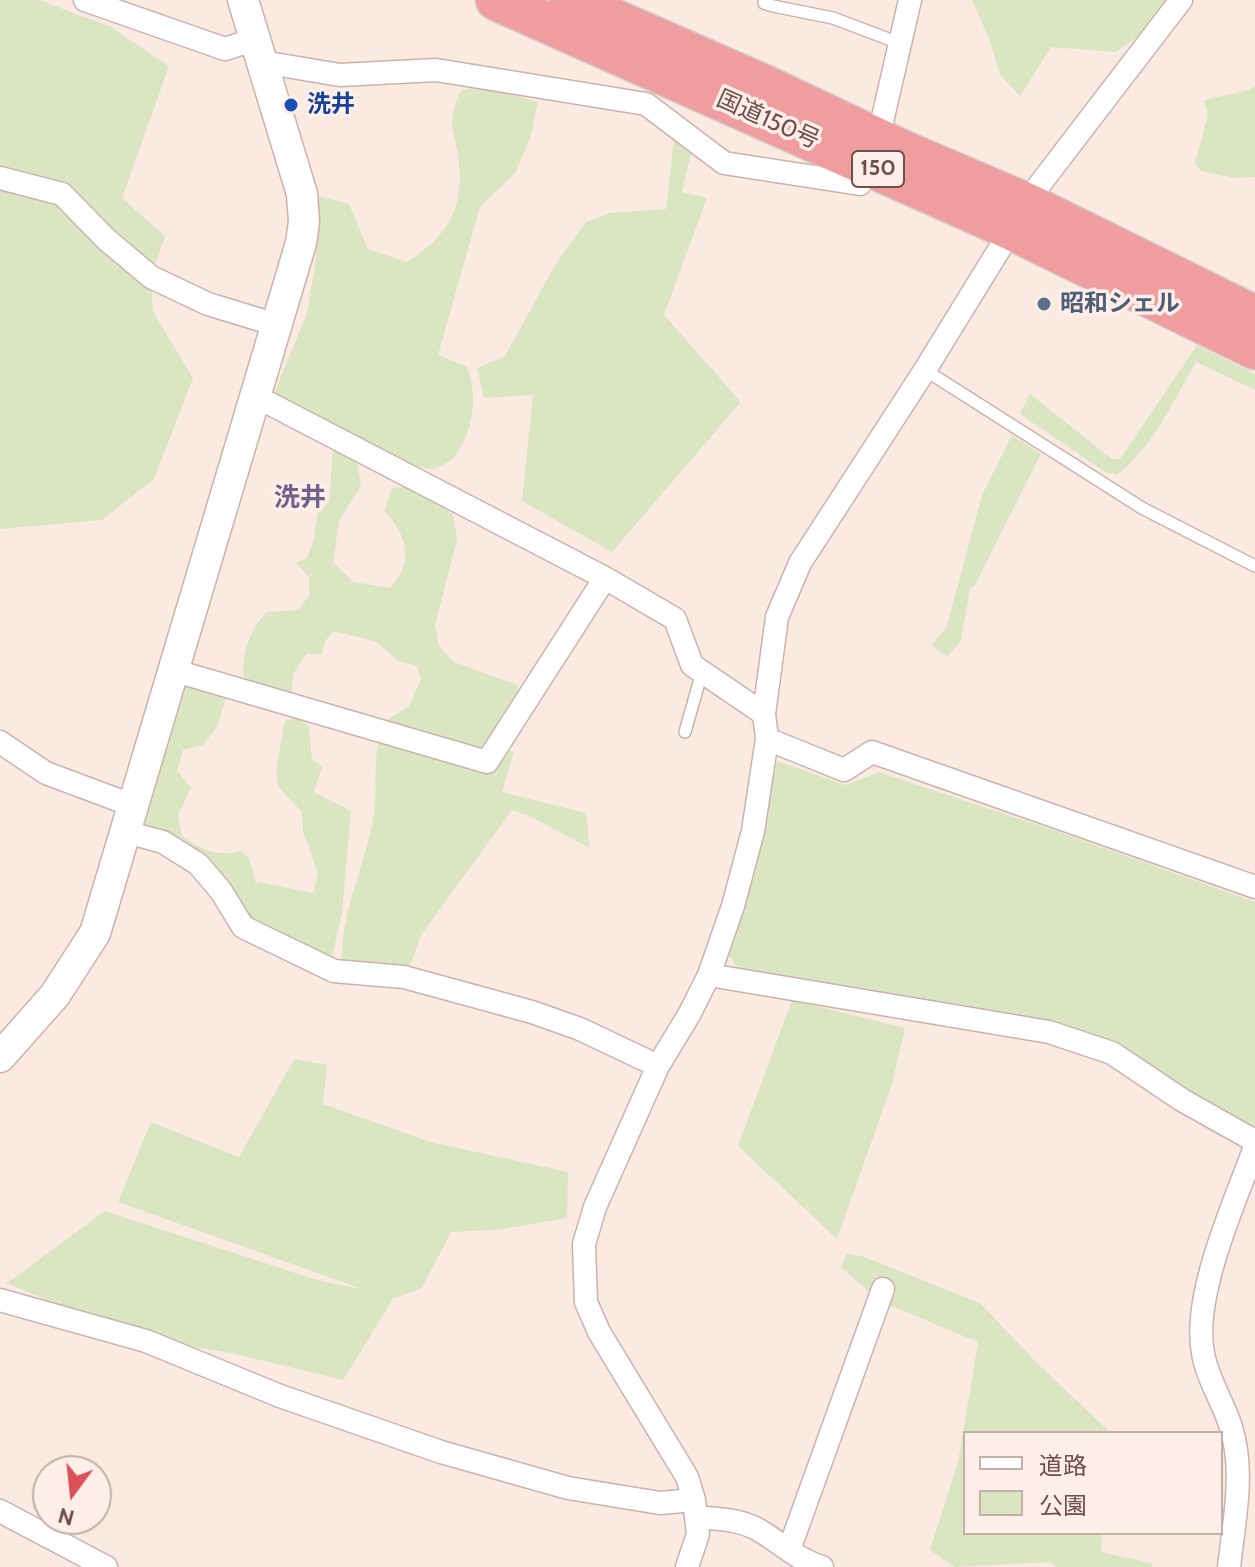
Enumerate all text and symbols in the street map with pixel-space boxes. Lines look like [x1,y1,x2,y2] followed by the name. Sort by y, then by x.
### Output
[712,85,824,155] street label: 国道150号
[307,91,355,119] place label: 洗井
[282,96,300,114] marker: 洗井
[852,151,904,187] road number: 150
[1060,290,1180,318] place label: 昭和シェル
[1035,295,1053,313] marker: 昭和シェル
[274,482,326,514] district label: 洗井
[963,1431,1223,1535] legend
[1039,1451,1087,1480] text: 道路
[32,1455,112,1535] north arrow
[1039,1491,1087,1520] text: 公園
[55,1502,77,1532] text: N

